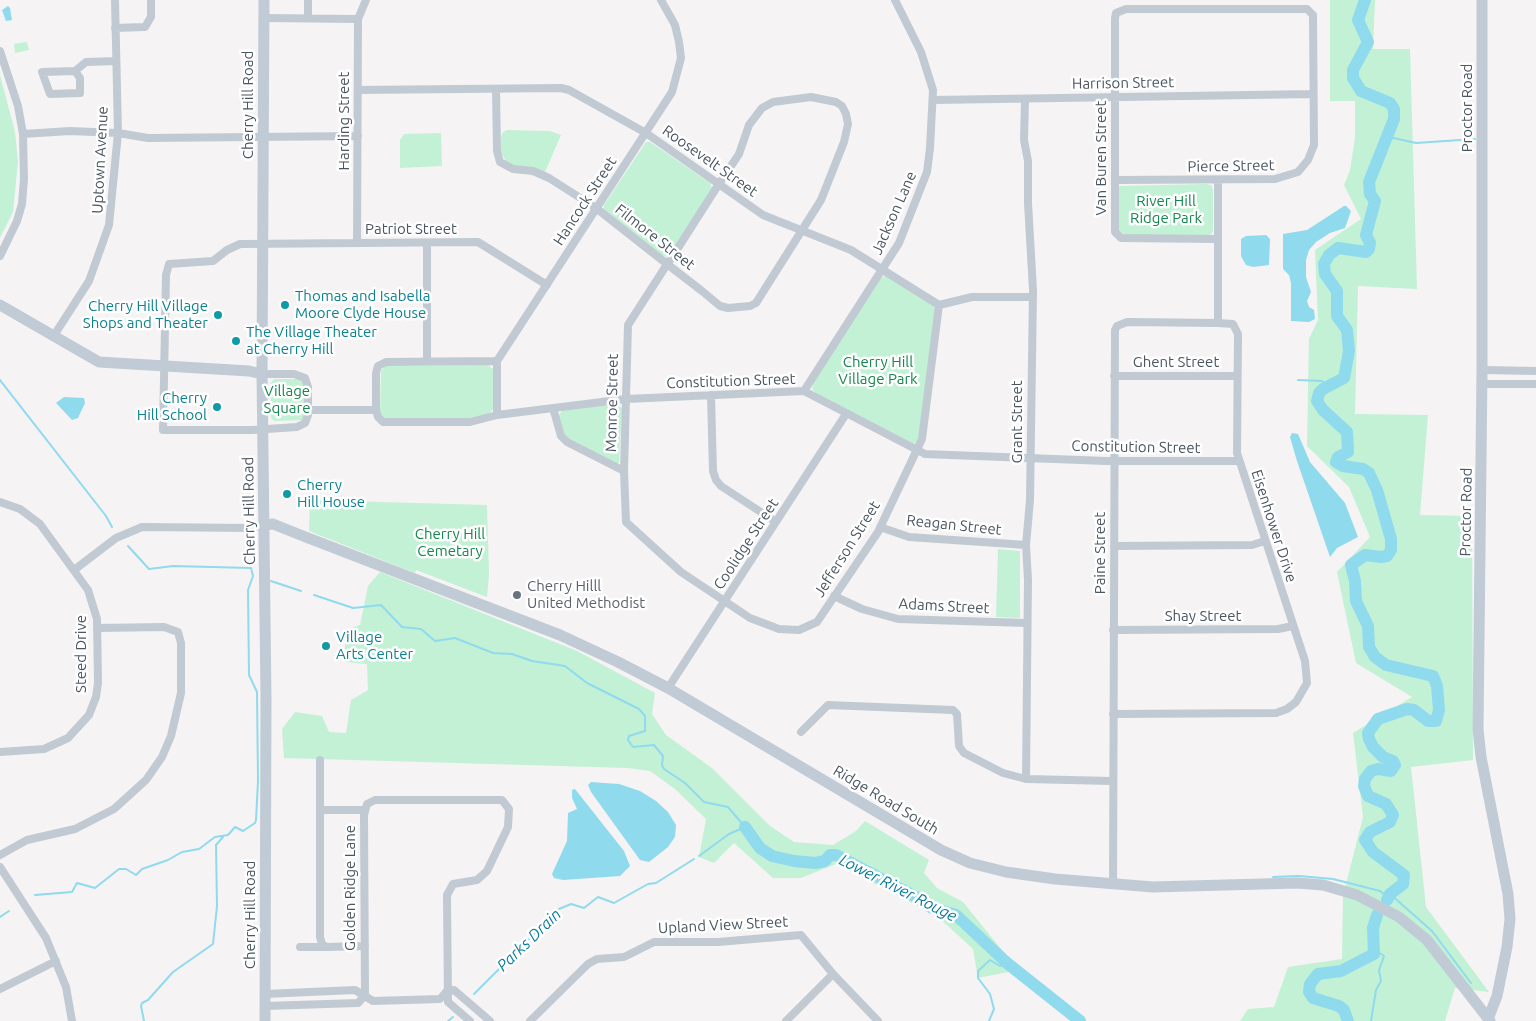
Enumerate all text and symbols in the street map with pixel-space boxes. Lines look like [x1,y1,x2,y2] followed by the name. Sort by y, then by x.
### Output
[239,51,257,159] street label: Cherry Hill Road
[1458,64,1476,152] street label: Proctor Road
[335,72,353,170] street label: Harding Street
[1072,73,1174,93] street label: Harrison Street
[1092,101,1110,215] street label: Van Buren Street
[88,106,112,214] street label: Uptown Avenue
[659,121,761,201] street label: Roosevelt Street
[550,153,620,249] street label: Hancock Street
[1187,156,1275,176] street label: Pierce Street
[868,169,920,257] street label: Jackson Lane
[1130,192,1202,227] park label: River Hill Ridge Park
[611,200,699,274] street label: Filmore Street
[365,220,457,238] street label: Patriot Street
[295,287,430,322] place label: Thomas and Isabella Moore Clyde House
[83,297,208,332] place label: Cherry Hill Village Shops and Theater
[279,299,291,311] marker: Thomas and Isabella Moore Clyde House
[212,309,224,321] marker: Cherry Hill Village Shops and Theater
[246,323,377,358] place label: The Village Theater at Cherry Hill
[230,335,242,347] marker: The Village Theater at Cherry Hill
[838,353,918,388] park label: Cherry Hill Village Park
[1133,353,1219,371] street label: Ghent Street
[602,354,622,452] street label: Monroe Street
[666,370,796,392] street label: Constitution Street
[1008,380,1026,464] street label: Grant Street
[264,382,310,417] park label: Village Square
[137,389,207,424] place label: Cherry Hill School
[211,401,223,413] marker: Cherry Hill School
[1071,437,1201,457] street label: Constitution Street
[239,457,259,565] street label: Cherry Hill Road
[1247,467,1301,585] street label: Eisenhower Drive
[1456,467,1476,557] street label: Proctor Road
[297,476,365,511] place label: Cherry Hill House
[281,488,293,500] marker: Cherry Hill House
[710,495,782,593] street label: Coolidge Street
[810,498,884,600] street label: Jefferson Street
[906,511,1002,539] street label: Reagan Street
[1091,512,1109,594] street label: Paine Street
[415,525,485,560] park label: Cherry Hill Cemetary
[527,577,645,612] place label: Cherry Hilll United Methodist
[511,589,523,601] marker: Cherry Hilll United Methodist
[898,595,990,617] street label: Adams Street
[1165,607,1241,625] street label: Shay Street
[72,615,90,693] street label: Steed Drive
[336,628,413,663] place label: Village Arts Center
[320,640,332,652] marker: Village Arts Center
[830,761,942,839] street label: Ridge Road South
[341,825,359,951] street label: Golden Ridge Lane
[836,850,960,926] water label: Lower River Rouge
[241,861,259,969] street label: Cherry Hill Road
[493,905,565,975] water label: Parks Drain
[657,913,789,937] street label: Upland View Street

